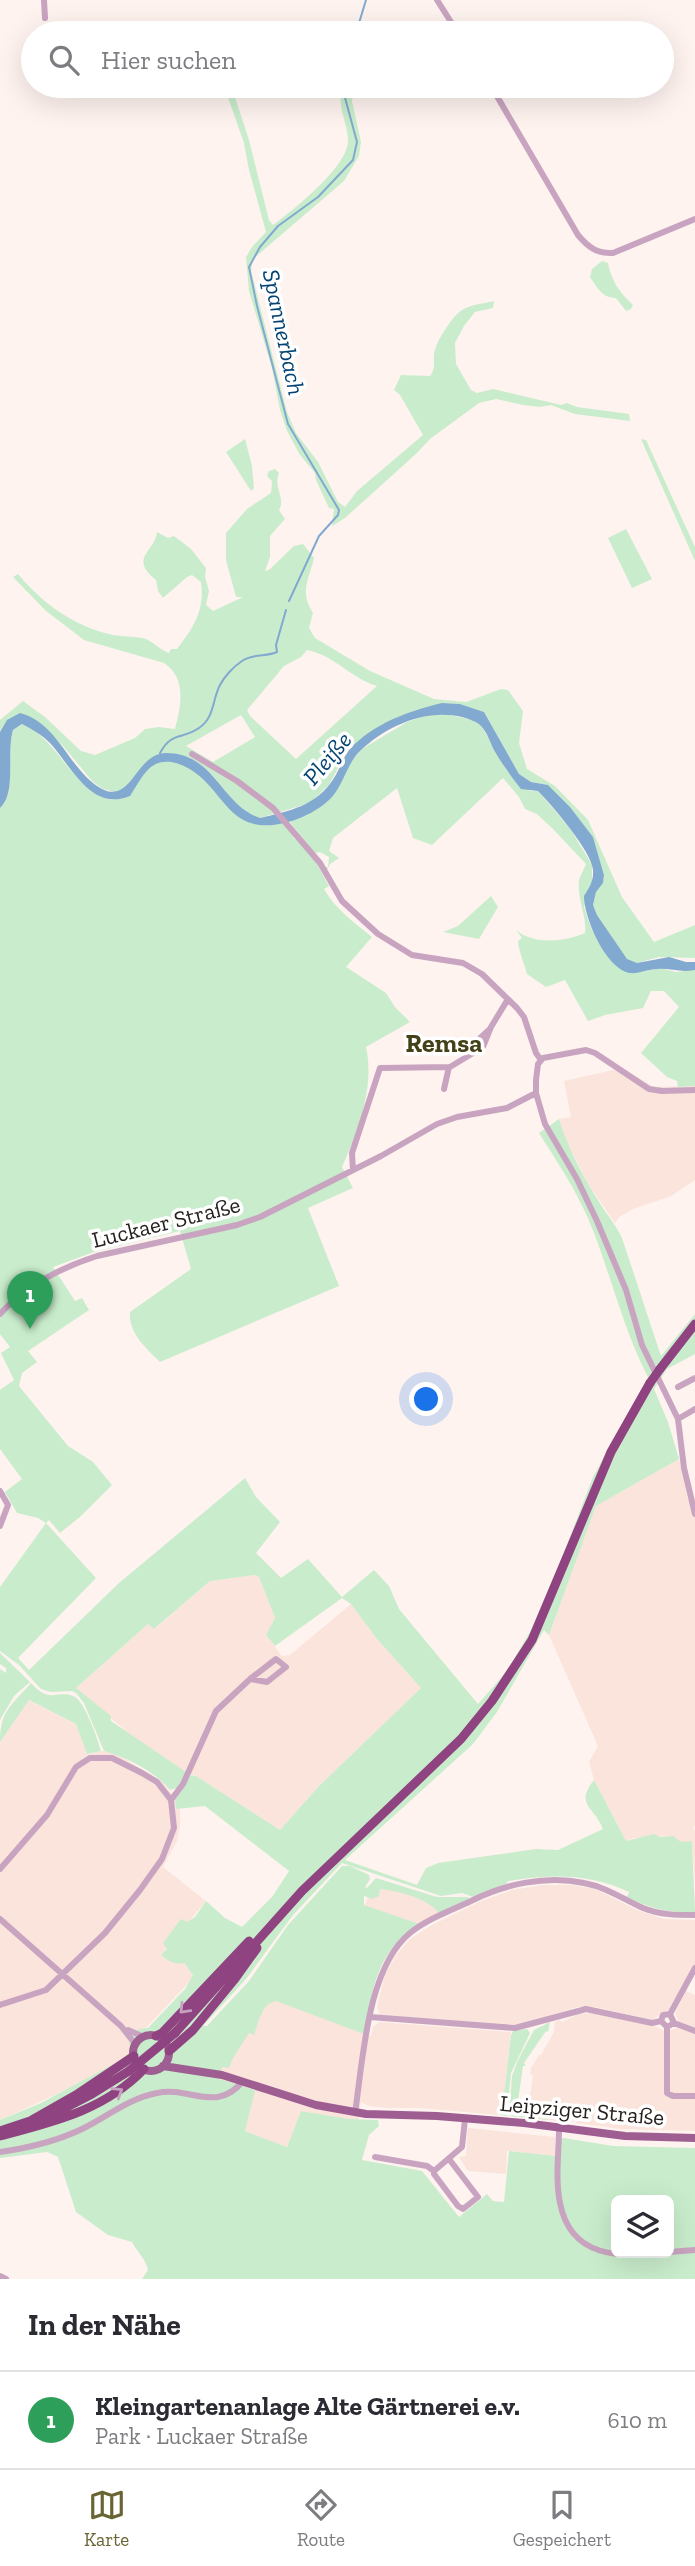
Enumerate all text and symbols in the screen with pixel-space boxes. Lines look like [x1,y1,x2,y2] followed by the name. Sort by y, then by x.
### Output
[21,21,674,98] search box
[45,41,83,79] icon: search
[101,44,236,76] text: Hier suchen
[257,266,311,398] water label: Spannerbach
[296,725,358,791] water label: Pleiße
[406,1027,482,1059] district label: Remsa
[89,1190,243,1254] street label: Luckaer Straße
[7,1271,53,1329] pin: 1
[409,1382,443,1416] your location
[179,2001,192,2014] one-way arrow
[110,2087,123,2100] one-way arrow
[499,2089,665,2131] street label: Leipziger Straße
[611,2195,674,2258] map controls
[611,2195,674,2258] button: layers
[28,2307,181,2343] text: In der Nähe
[95,2390,520,2422] text: Kleingartenanlage Alte Gärtnerei e.v.
[46,2406,56,2434] text: 1
[608,2406,667,2434] text: 610 m
[95,2422,308,2450] text: Park · Luckaer Straße
[84,2486,129,2551] tab: Karte
[297,2486,345,2551] tab: Route
[513,2486,611,2551] tab: Gespeichert

